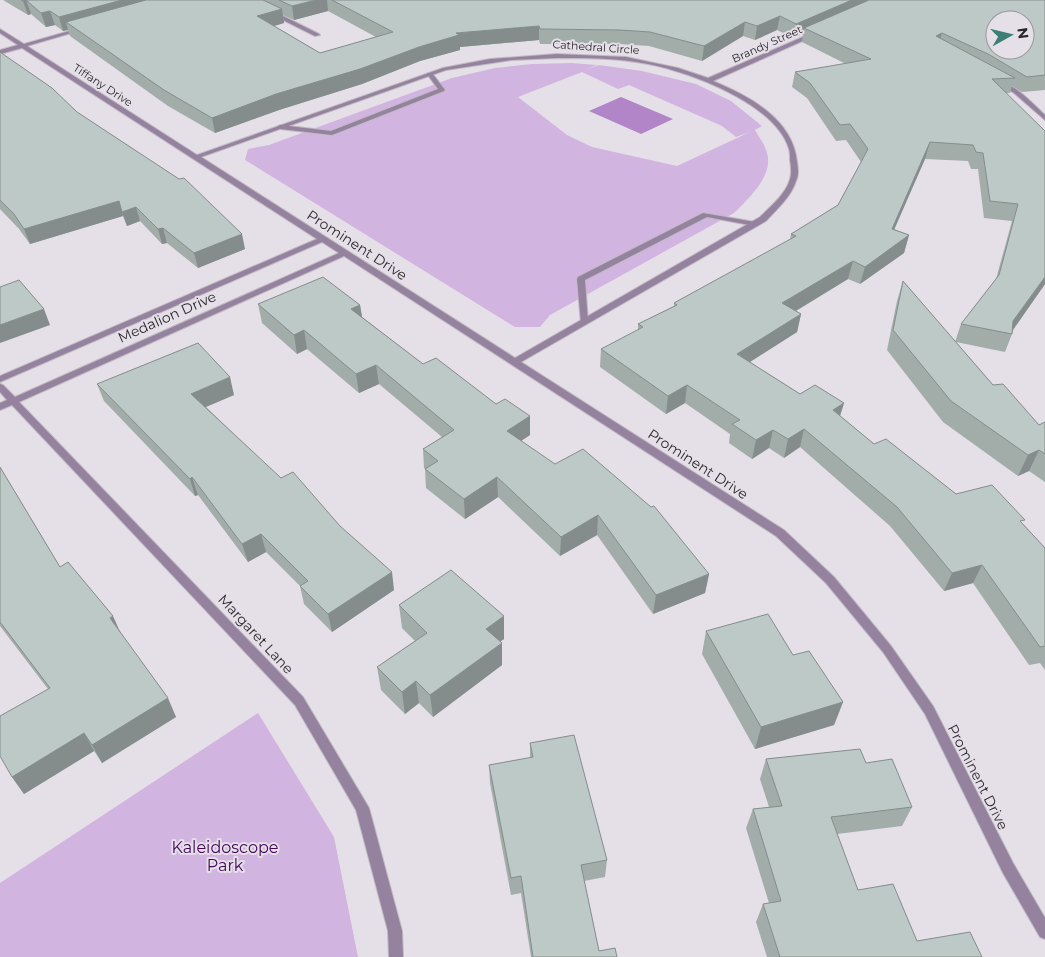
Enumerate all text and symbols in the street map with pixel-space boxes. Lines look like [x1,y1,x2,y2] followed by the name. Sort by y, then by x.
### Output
[985,10,1035,60] north arrow
[730,22,805,66] street label: Brandy Street
[1013,26,1033,40] text: N
[552,37,640,57] street label: Cathedral Circle
[71,61,136,110] street label: Tiffany Drive
[303,206,411,284] street label: Prominent Drive
[115,287,219,347] street label: Medalion Drive
[644,425,752,503] street label: Prominent Drive
[214,590,298,678] street label: Margaret Lane
[944,721,1012,833] street label: Prominent Drive
[172,838,278,875] park label: Kaleidoscope Park

